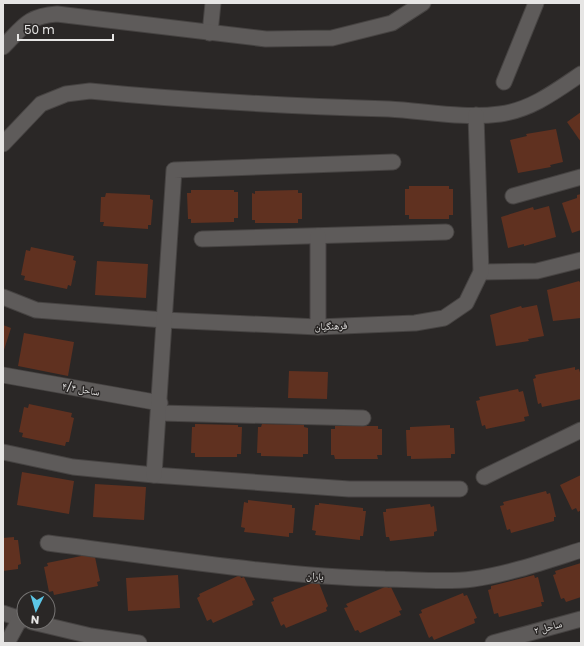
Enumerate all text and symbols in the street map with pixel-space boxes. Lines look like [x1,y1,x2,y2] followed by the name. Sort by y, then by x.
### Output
[18,16,113,42] scale bar
[24,21,55,38] text: 50 m
[314,318,348,334] street label: فرهنگیان
[61,378,101,400] street label: ساحل ۴/۴
[306,568,324,584] street label: باران
[16,590,56,630] north arrow
[30,612,40,628] text: N
[532,616,564,638] street label: ساحل ۲

